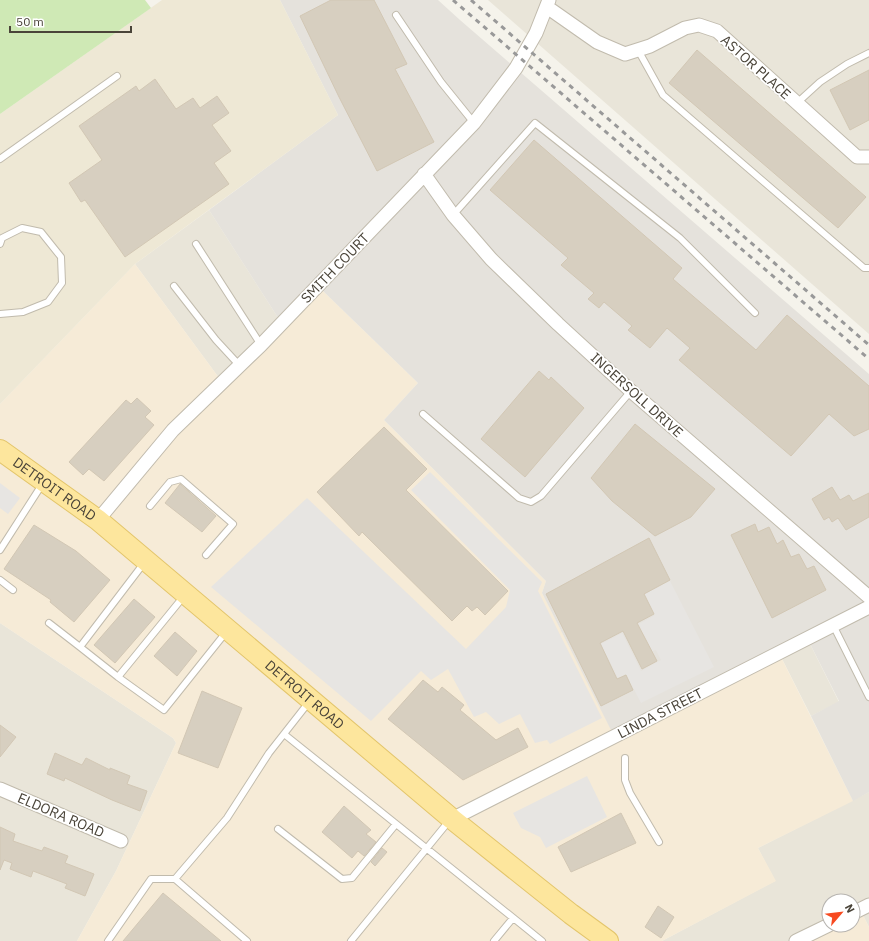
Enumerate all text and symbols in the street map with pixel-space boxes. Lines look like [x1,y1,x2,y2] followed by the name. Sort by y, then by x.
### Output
[10,8,131,34] scale bar
[16,14,44,29] text: 50 m
[717,31,795,103] street label: ASTOR PLACE
[297,229,373,307] street label: SMITH COURT
[587,349,687,441] street label: INGERSOLL DRIVE
[9,453,100,525] street label: DETROIT ROAD
[261,656,348,733] street label: DETROIT ROAD
[614,684,706,742] street label: LINDA STREET
[15,789,107,841] street label: ELDORA ROAD
[821,893,861,933] north arrow
[842,902,858,915] text: N

